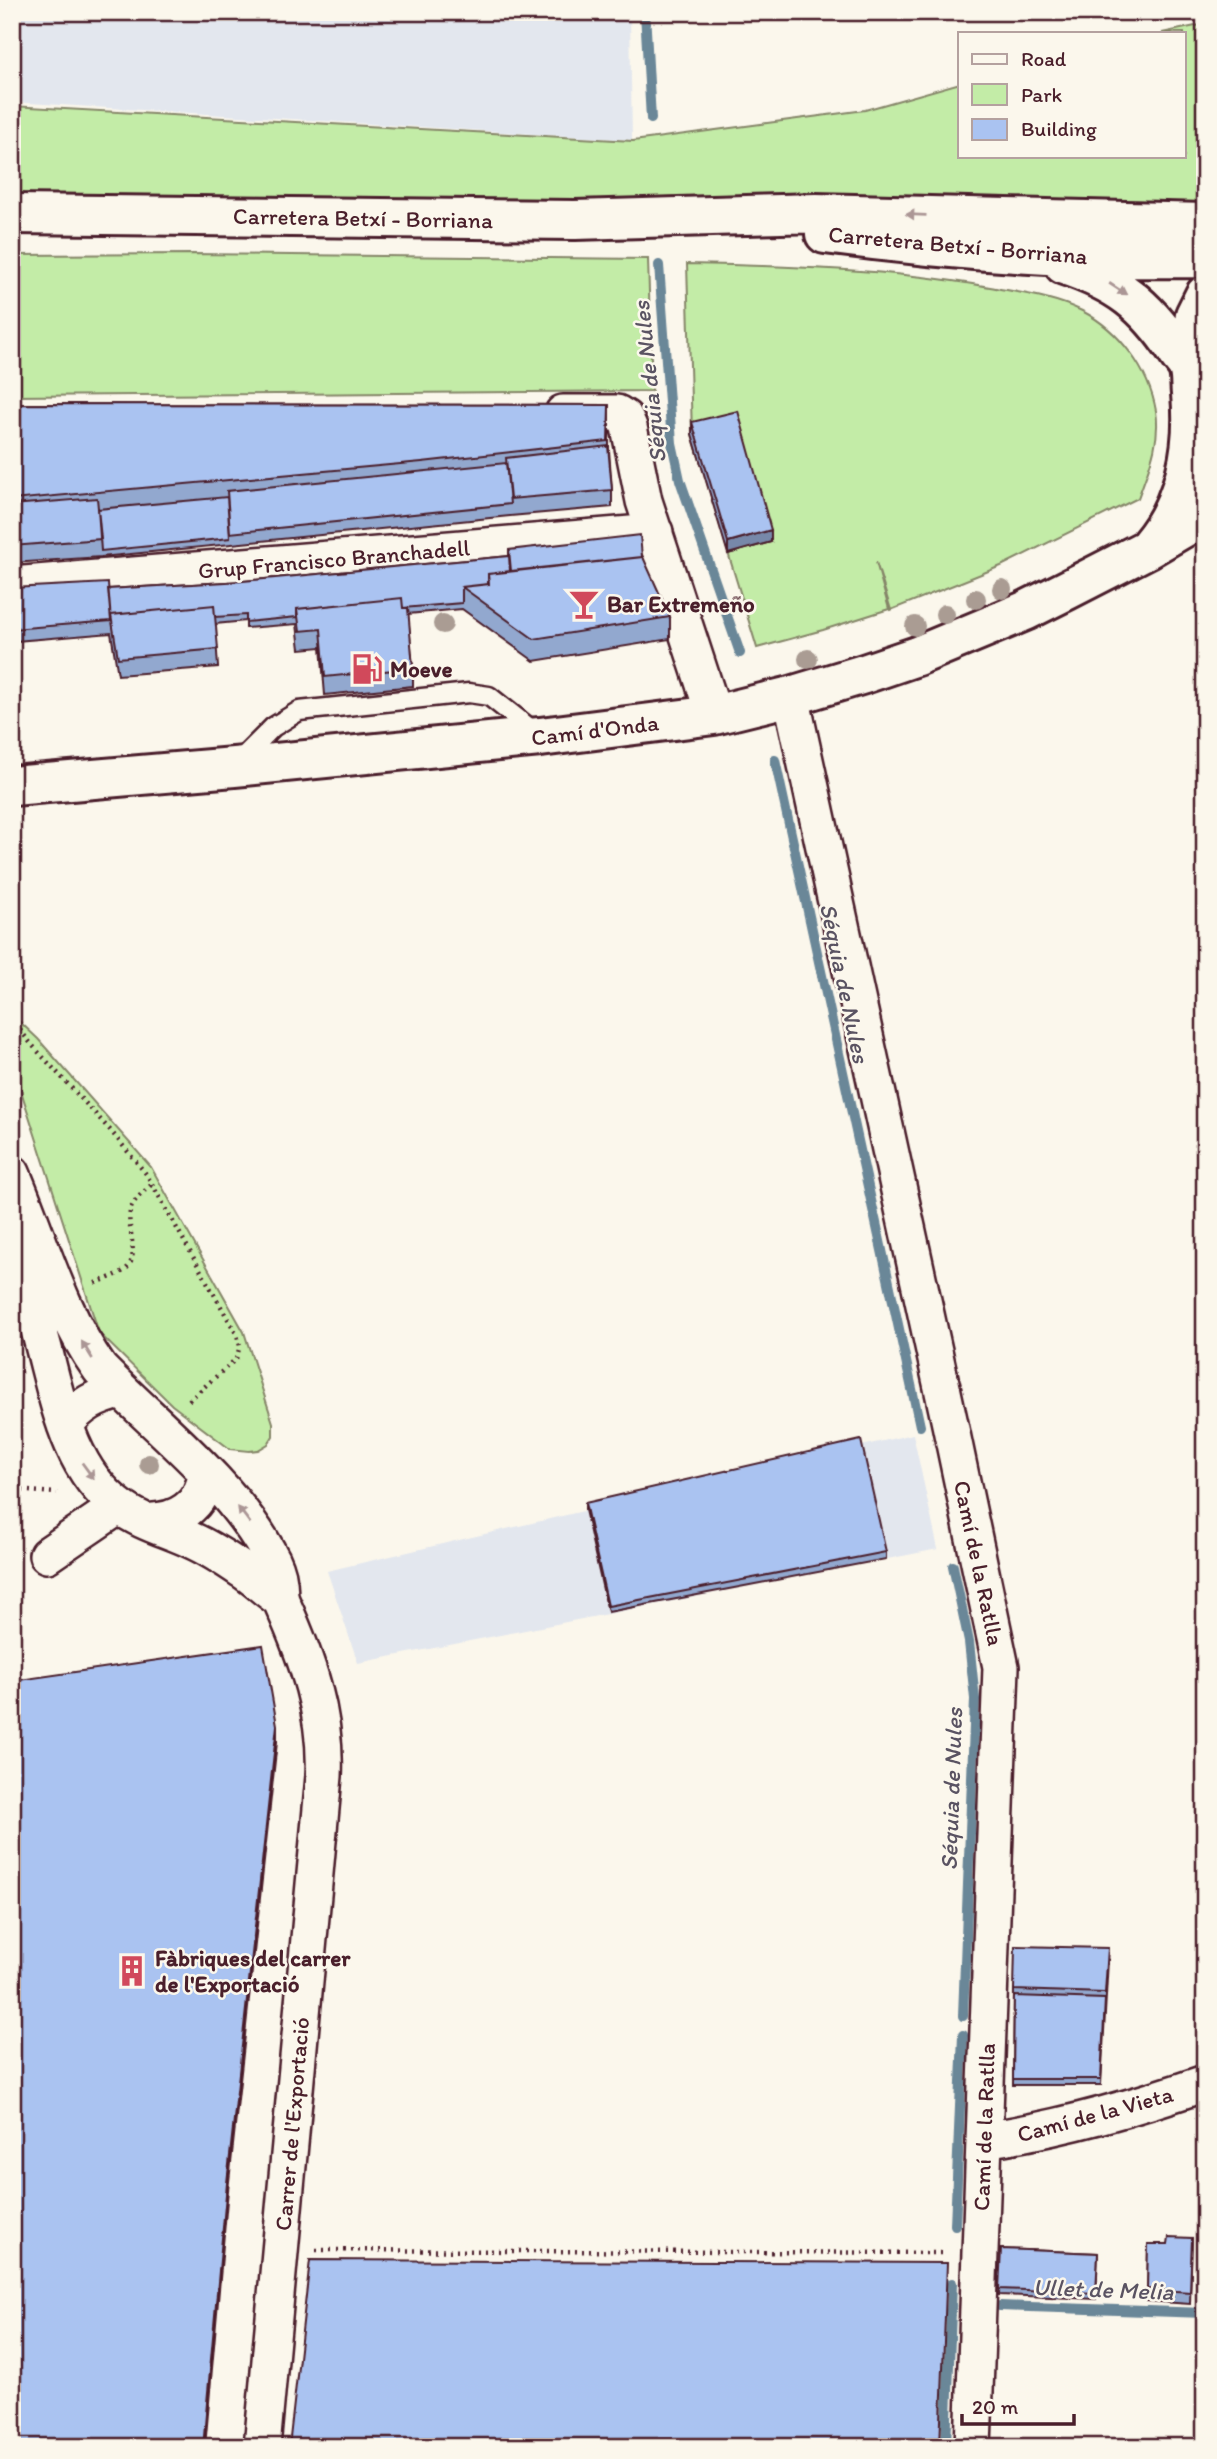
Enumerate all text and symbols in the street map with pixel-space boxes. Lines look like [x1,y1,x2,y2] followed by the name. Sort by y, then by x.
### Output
[958,32,1186,158] legend
[1021,46,1067,71] text: Road
[1021,82,1063,107] text: Park
[1021,116,1097,141] text: Building
[233,202,493,234] street label: Carretera Betxí - Borriana
[905,209,927,220] one-way arrow
[827,220,1089,270] street label: Carretera Betxí - Borriana
[1109,282,1128,295] one-way arrow
[626,298,672,464] water label: Séquia de Nules
[197,533,472,585] street label: Grup Francisco Branchadell
[567,587,601,621] bar icon: Bar Extremeño
[607,590,755,618] place label: Bar Extremeño
[350,652,384,686] fuel station icon: Moeve
[390,655,453,683] place label: Moeve
[530,708,660,752] street label: Camí d'Onda
[814,900,876,1067] water label: Séquia de Nules
[81,1341,94,1360] one-way arrow
[81,1462,96,1480] one-way arrow
[948,1478,1010,1648] street label: Camí de la Ratlla
[237,1506,251,1524] one-way arrow
[934,1706,968,1871] water label: Séquia de Nules
[155,1944,351,1998] place label: Fàbriques del carrer de l'Exportació
[115,1954,149,1988] building icon: Fàbriques del carrer de l'Exportació
[269,2016,315,2232] street label: Carrer de l'Exportació
[967,2043,1001,2211] street label: Camí de la Ratlla
[1014,2080,1176,2148] street label: Camí de la Vieta
[1032,2272,1175,2306] water label: Ullet de Melia
[962,2382,1074,2426] scale bar
[972,2394,1019,2419] text: 20 m

